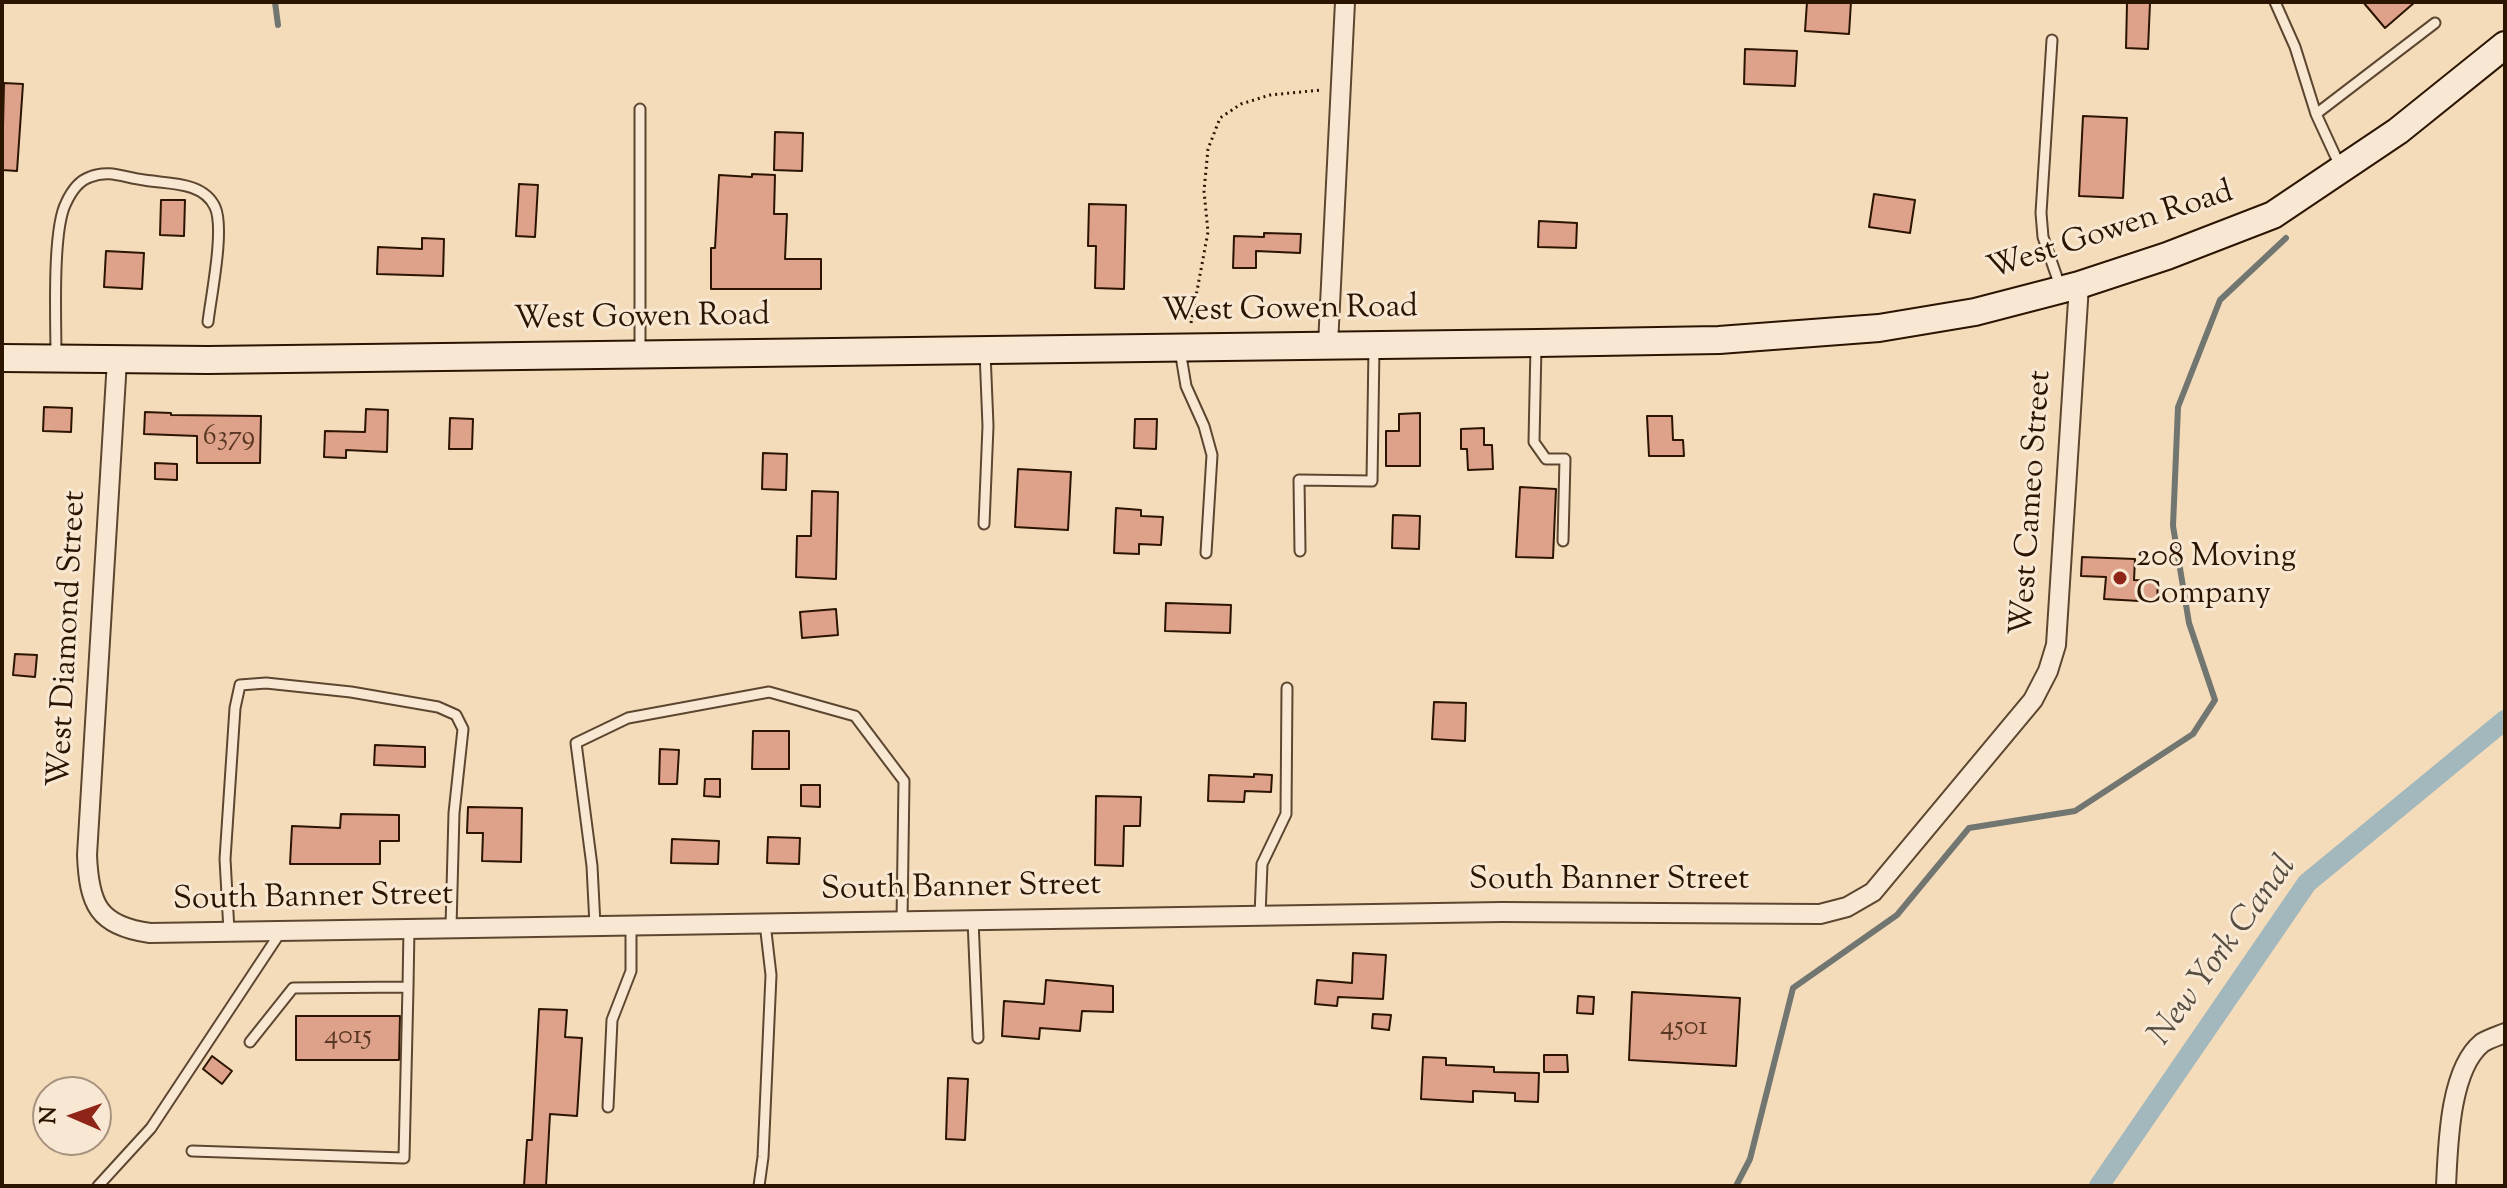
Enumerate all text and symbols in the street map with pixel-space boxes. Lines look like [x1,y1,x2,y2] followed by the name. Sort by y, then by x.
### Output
[1983,175,2239,291] street label: West Gowen Road
[1162,291,1418,333] street label: West Gowen Road
[514,299,770,341] street label: West Gowen Road
[2006,369,2062,637] street label: West Cameo Street
[203,422,255,456] house number: 6379
[43,490,97,788] street label: West Diamond Street
[2136,541,2296,616] place label: 208 Moving Company
[2111,569,2129,587] marker: 208 Moving Company
[2142,849,2308,1055] water label: New York Canal
[1469,864,1749,902] street label: South Banner Street
[821,868,1101,912] street label: South Banner Street
[173,878,453,922] street label: South Banner Street
[1660,1012,1708,1046] house number: 4501
[324,1021,372,1055] house number: 4015
[32,1076,112,1156] north arrow
[34,1106,66,1125] text: N

